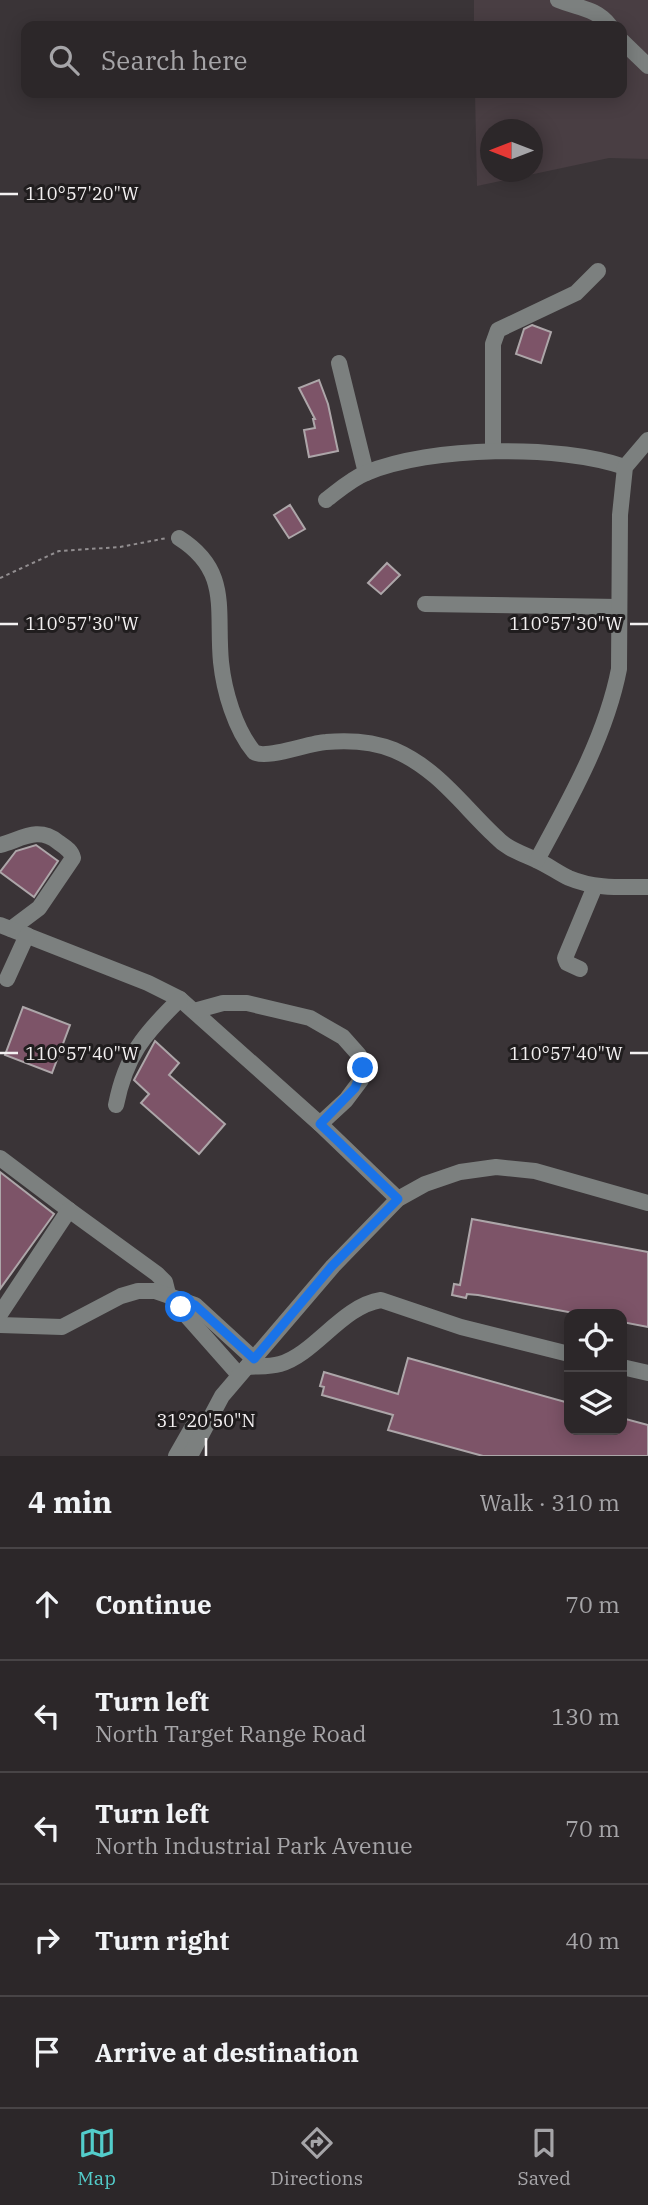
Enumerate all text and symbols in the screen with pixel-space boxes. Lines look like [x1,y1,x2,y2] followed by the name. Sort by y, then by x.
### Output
[21,21,627,98] search box
[45,41,83,79] icon: search
[101,43,247,77] text: Search here
[480,119,543,182] north arrow
[25,182,139,205] text: 110°57'20"W
[25,612,139,635] text: 110°57'30"W
[509,612,623,635] text: 110°57'30"W
[25,1042,139,1065] text: 110°57'40"W
[509,1042,623,1065] text: 110°57'40"W
[347,1052,378,1083] route end
[165,1291,196,1322] route start
[564,1309,627,1435] map controls
[564,1309,627,1372] button: locate
[564,1372,627,1435] button: layers
[157,1409,256,1432] text: 31°20'50"N
[28,1482,112,1521] text: 4 min
[479,1487,620,1517] text: Walk · 310 m
[28,1585,66,1623] icon: ahead
[95,1587,212,1621] text: Continue
[565,1589,620,1619] text: 70 m
[95,1684,209,1718] text: Turn left
[28,1697,66,1735] icon: left
[551,1701,620,1731] text: 130 m
[95,1718,367,1748] text: North Target Range Road
[95,1796,209,1830] text: Turn left
[28,1809,66,1847] icon: left
[565,1813,620,1843] text: 70 m
[95,1830,413,1860] text: North Industrial Park Avenue
[28,1921,66,1959] icon: right
[95,1923,229,1957] text: Turn right
[565,1925,620,1955] text: 40 m
[28,2033,66,2071] icon: arrive
[95,2035,359,2069] text: Arrive at destination
[77,2124,116,2190] tab: Map
[270,2124,363,2190] tab: Directions
[518,2124,571,2190] tab: Saved

